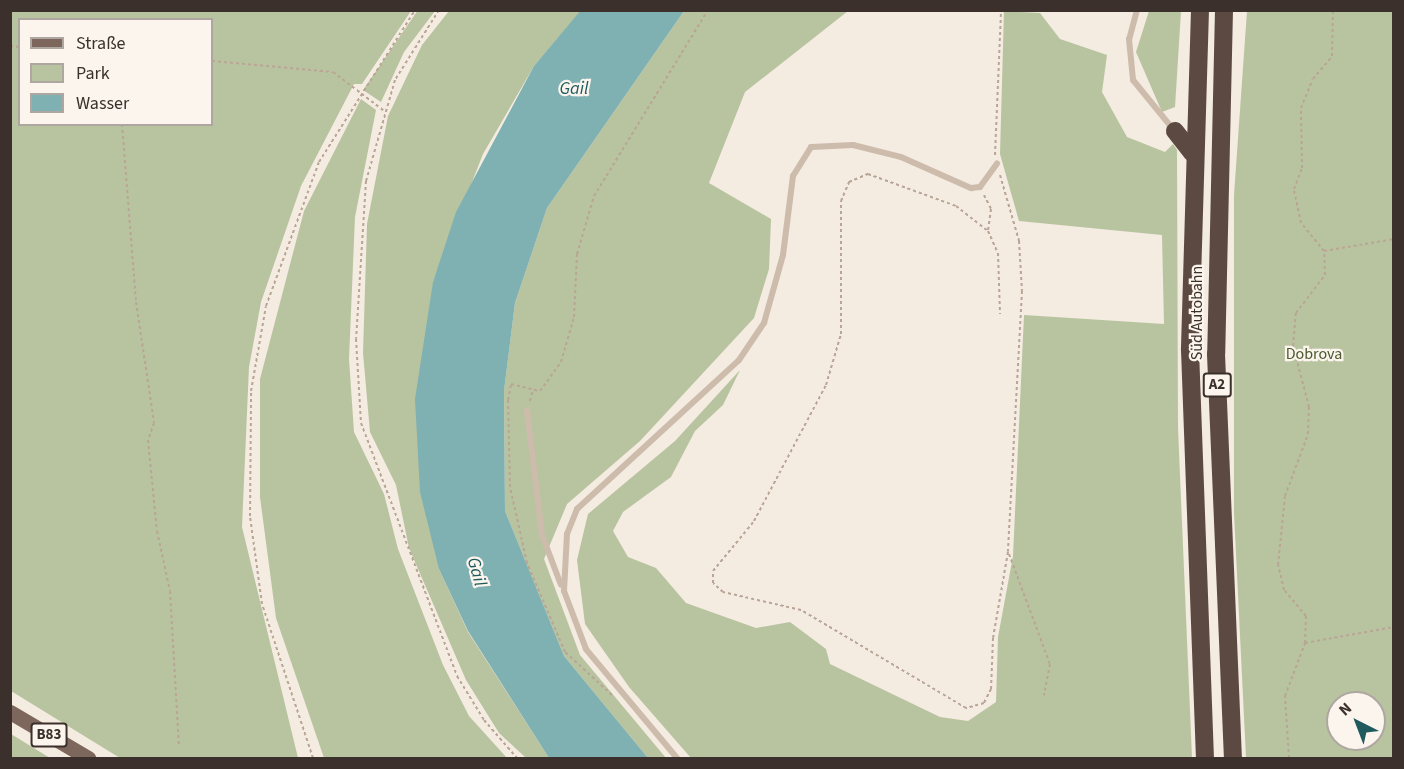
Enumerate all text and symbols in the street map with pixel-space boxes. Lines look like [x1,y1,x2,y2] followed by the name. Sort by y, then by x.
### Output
[18,18,213,126] legend
[76,31,125,56] text: Straße
[76,61,110,86] text: Park
[560,78,588,100] water label: Gail
[76,91,129,116] text: Wasser
[1187,266,1207,360] street label: Süd Autobahn
[1286,344,1342,364] park label: Dobrova
[1202,373,1232,397] road number: A2
[462,555,490,589] water label: Gail
[1326,691,1386,751] north arrow
[1334,697,1357,721] text: N
[29,723,68,747] road number: B83

